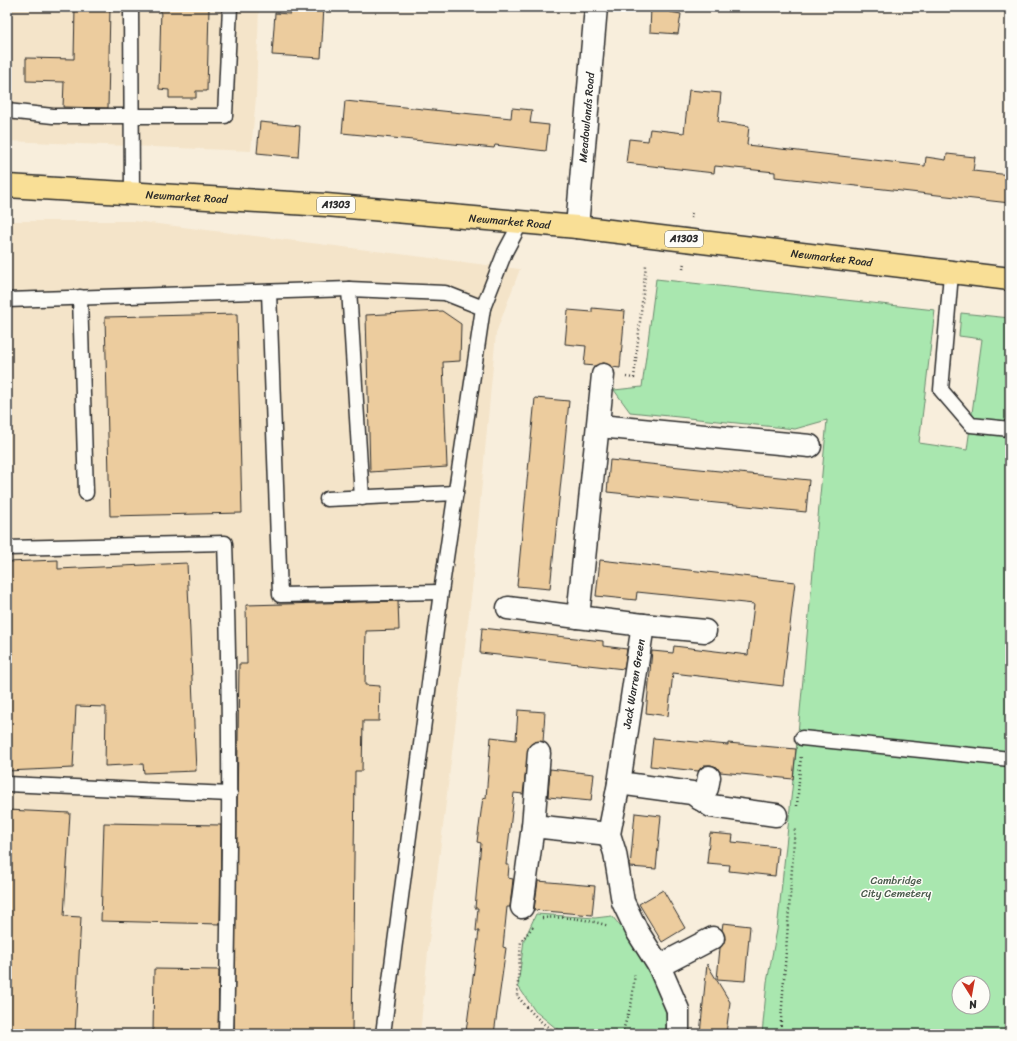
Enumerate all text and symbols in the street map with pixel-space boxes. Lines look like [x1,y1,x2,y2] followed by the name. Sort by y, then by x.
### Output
[573,70,600,163] street label: Meadowlands Road
[145,185,229,209] street label: Newmarket Road
[317,197,355,213] road number: A1303
[468,208,553,234] street label: Newmarket Road
[665,231,703,247] road number: A1303
[790,243,875,272] street label: Newmarket Road
[617,638,650,731] street label: Jack Warren Green
[861,871,931,903] park label: Cambridge City Cemetery
[951,975,991,1015] north arrow
[967,994,979,1014] text: N

